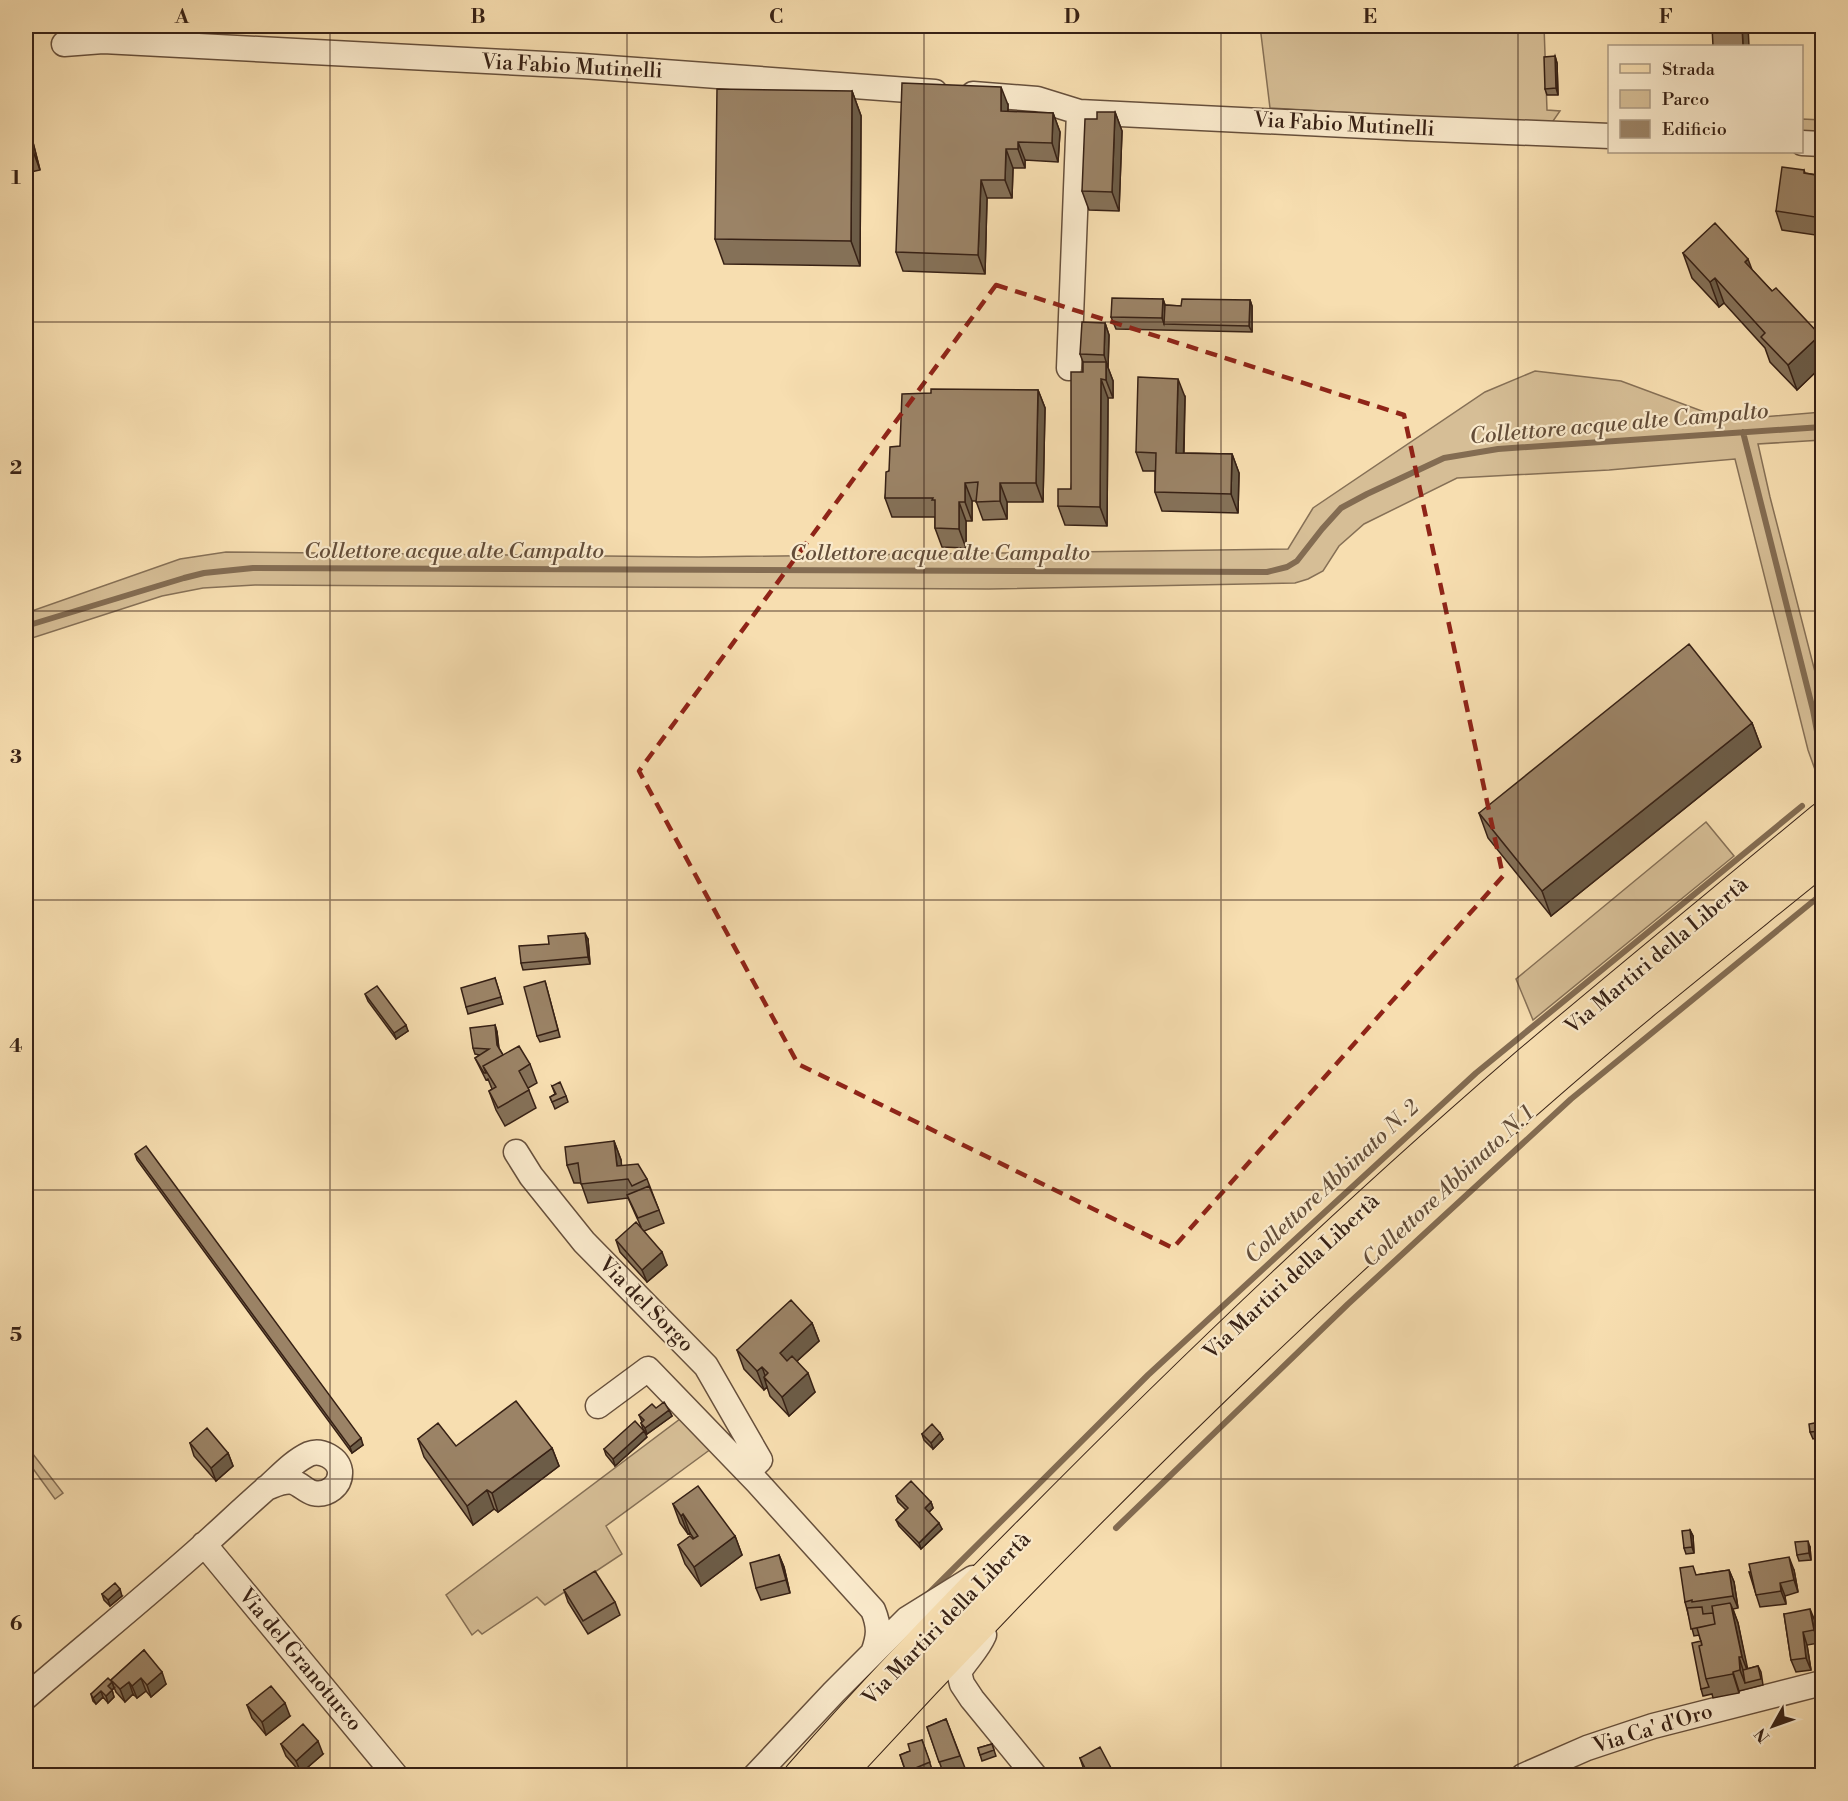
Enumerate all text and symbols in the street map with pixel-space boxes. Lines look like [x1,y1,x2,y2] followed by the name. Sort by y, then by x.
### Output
[174,5,190,30] text: A
[470,5,486,30] text: B
[769,5,783,30] text: C
[1064,5,1080,30] text: D
[1363,5,1377,30] text: E
[1659,5,1673,30] text: F
[1608,45,1803,153] legend
[480,49,663,85] street label: Via Fabio Mutinelli
[1662,58,1716,81] text: Strada
[1662,88,1709,111] text: Parco
[1252,107,1435,143] street label: Via Fabio Mutinelli
[1662,118,1727,141] text: Edificio
[11,166,21,191] text: 1
[1468,397,1770,451] water label: Collettore acque alte Campalto
[10,456,22,481] text: 2
[304,538,604,565] water label: Collettore acque alte Campalto
[790,540,1090,567] water label: Collettore acque alte Campalto
[10,745,22,770] text: 3
[1559,872,1754,1041] street label: Via Martiri della Libertà
[9,1034,23,1059] text: 4
[1239,1094,1425,1270] water label: Collettore Abbinato N. 2
[1357,1101,1539,1273] water label: Collettore Abbinato N. 1
[1198,1188,1386,1366] street label: Via Martiri della Libertà
[592,1251,699,1358] street label: Via del Sorgo
[10,1323,22,1348] text: 5
[857,1527,1037,1712] street label: Via Martiri della Libertà
[232,1582,367,1737] street label: Via del Granoturco
[10,1612,23,1637] text: 6
[1743,1696,1803,1756] north arrow
[1589,1699,1716,1760] street label: Via Ca' d'Oro
[1750,1723,1774,1746] text: N

